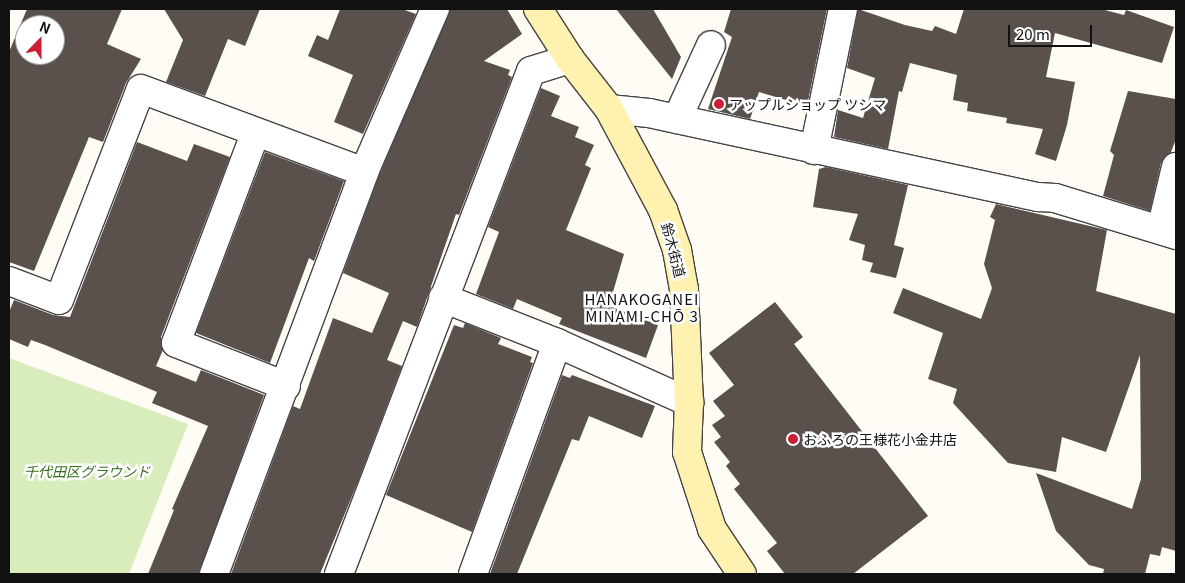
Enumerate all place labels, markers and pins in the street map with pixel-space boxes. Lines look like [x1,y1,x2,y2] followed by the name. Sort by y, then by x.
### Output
[729,96,886,112] place label: アップルショップ ツシマ
[713,98,725,110] marker: アップルショップ ツシマ
[803,431,957,447] place label: おふろの王様花小金井店
[787,433,799,445] marker: おふろの王様花小金井店

